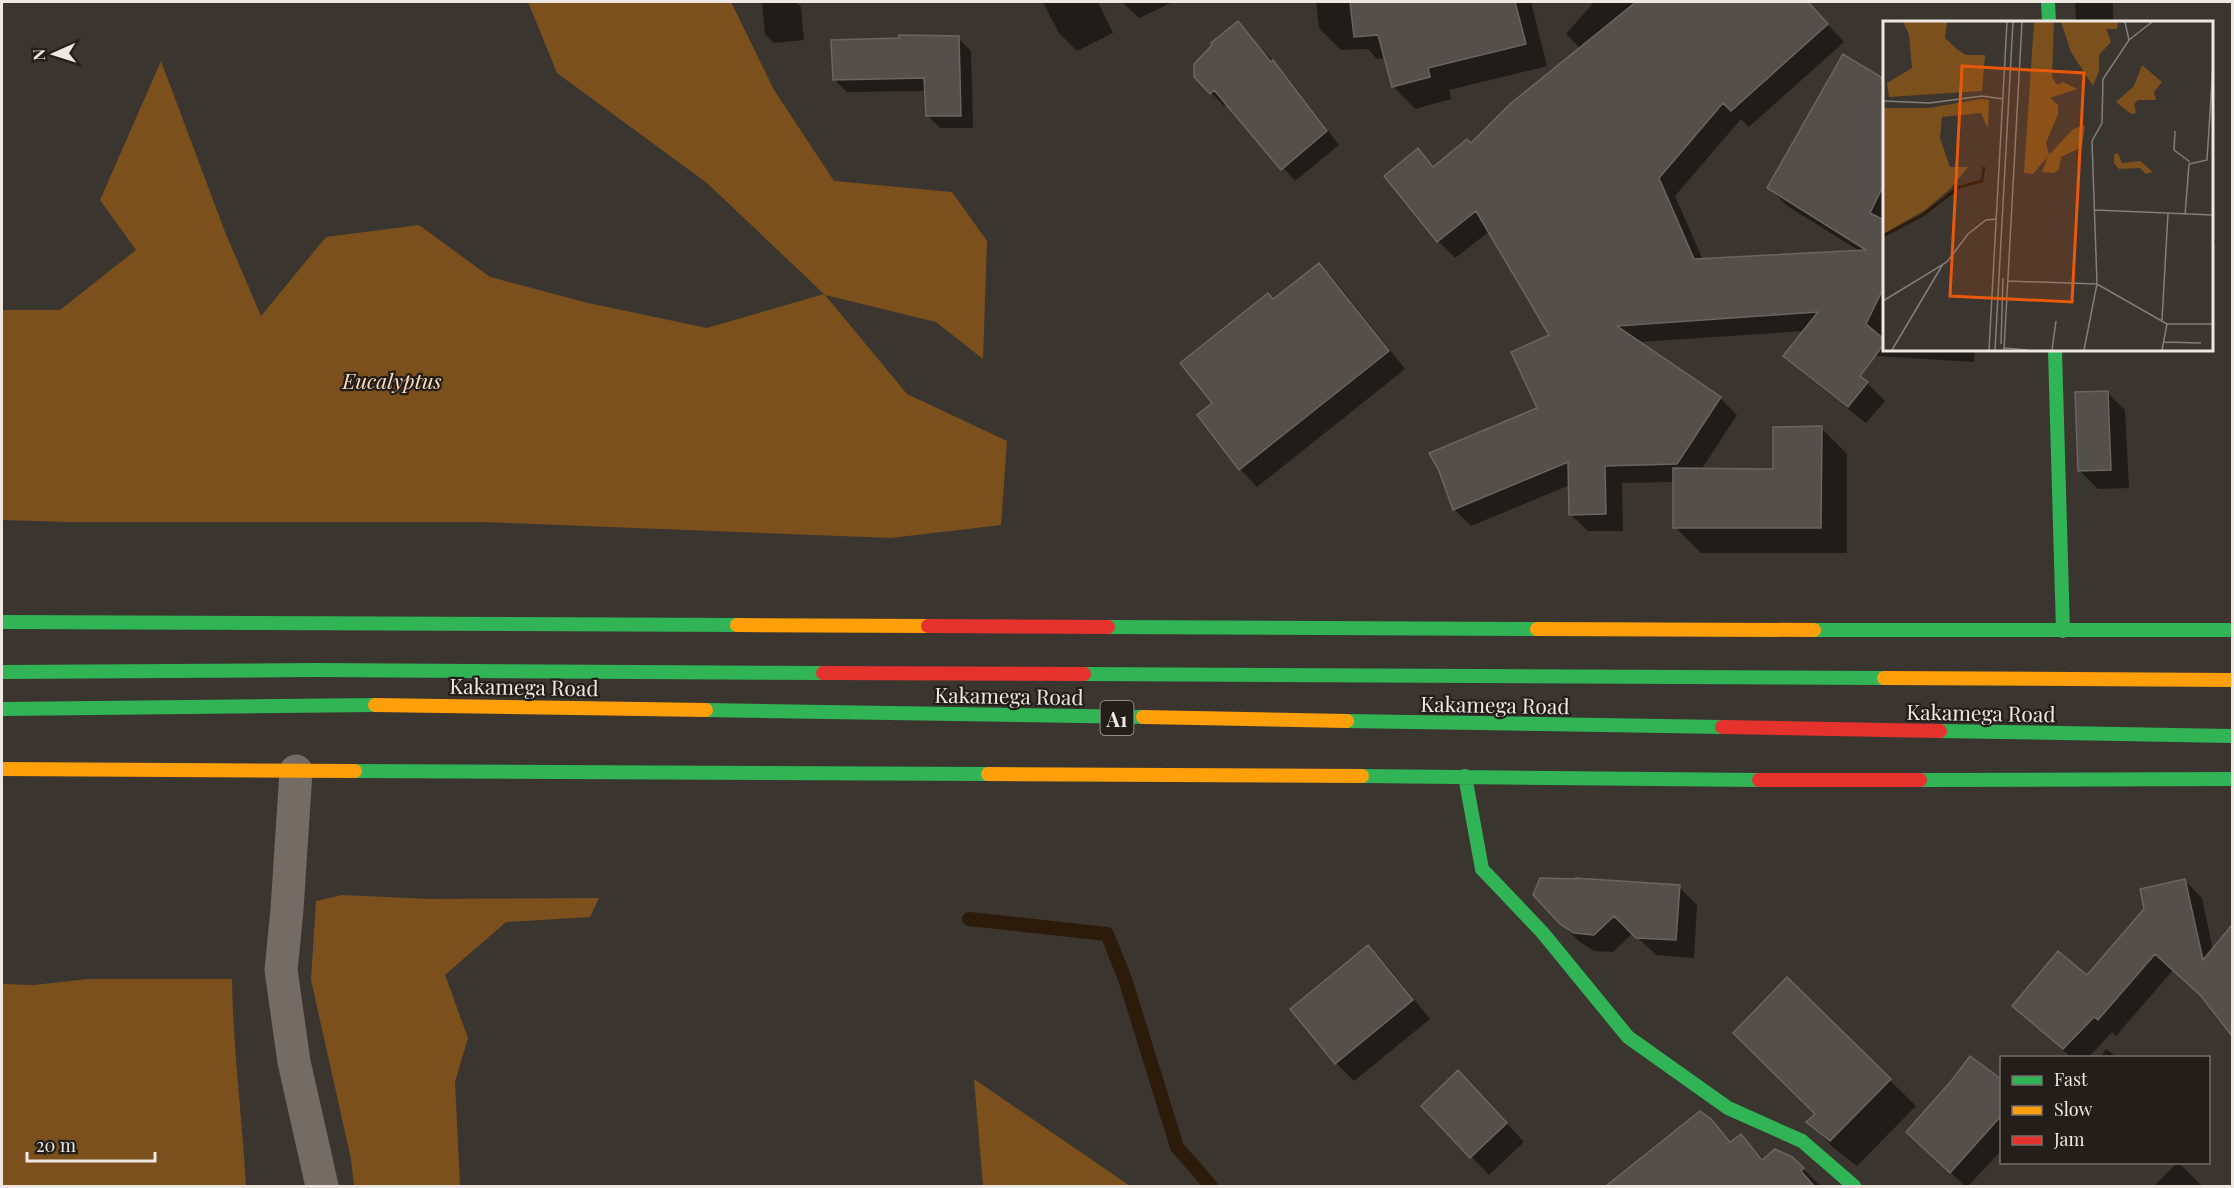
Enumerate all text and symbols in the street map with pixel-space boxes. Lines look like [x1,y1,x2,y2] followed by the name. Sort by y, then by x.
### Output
[1883,21,2213,351] inset map
[24,24,84,84] north arrow
[28,48,49,61] text: N
[341,366,442,394] park label: Eucalyptus
[449,671,599,701] street label: Kakamega Road
[934,680,1084,710] street label: Kakamega Road
[1420,689,1570,719] street label: Kakamega Road
[1906,697,2056,727] street label: Kakamega Road
[1100,701,1134,735] road number: A1
[2000,1056,2210,1164] legend
[2054,1067,2088,1091] text: Fast
[2054,1097,2092,1121] text: Slow
[27,1125,154,1163] scale bar
[2053,1127,2084,1151] text: Jam
[36,1133,76,1157] text: 20 m

